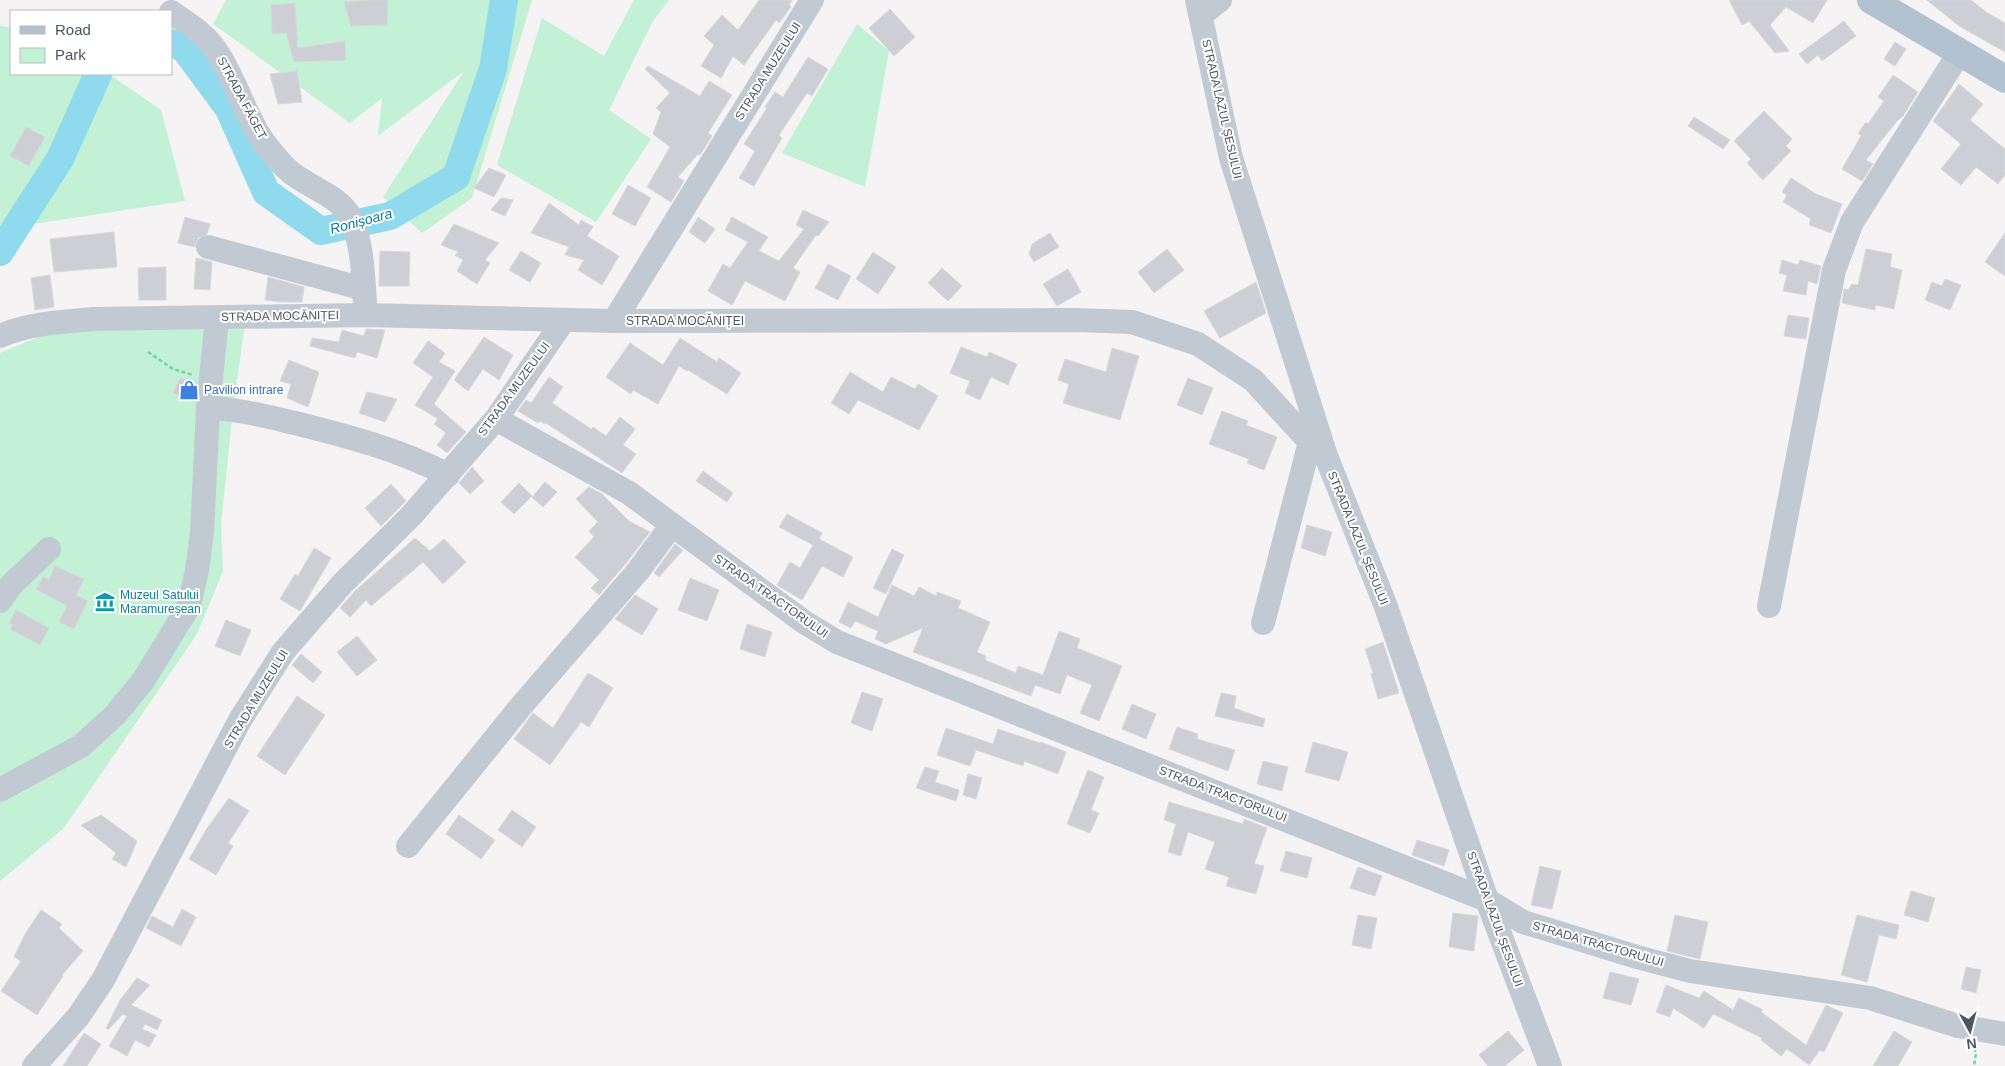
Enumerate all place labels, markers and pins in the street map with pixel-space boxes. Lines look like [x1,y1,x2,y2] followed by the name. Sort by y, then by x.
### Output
[178,379,200,401] shop icon: Pavilion intrare
[204,383,284,397] place label: Pavilion intrare
[120,588,201,616] place label: Muzeul Satului Maramureșean
[94,591,116,613] museum icon: Muzeul Satului Maramureșean

